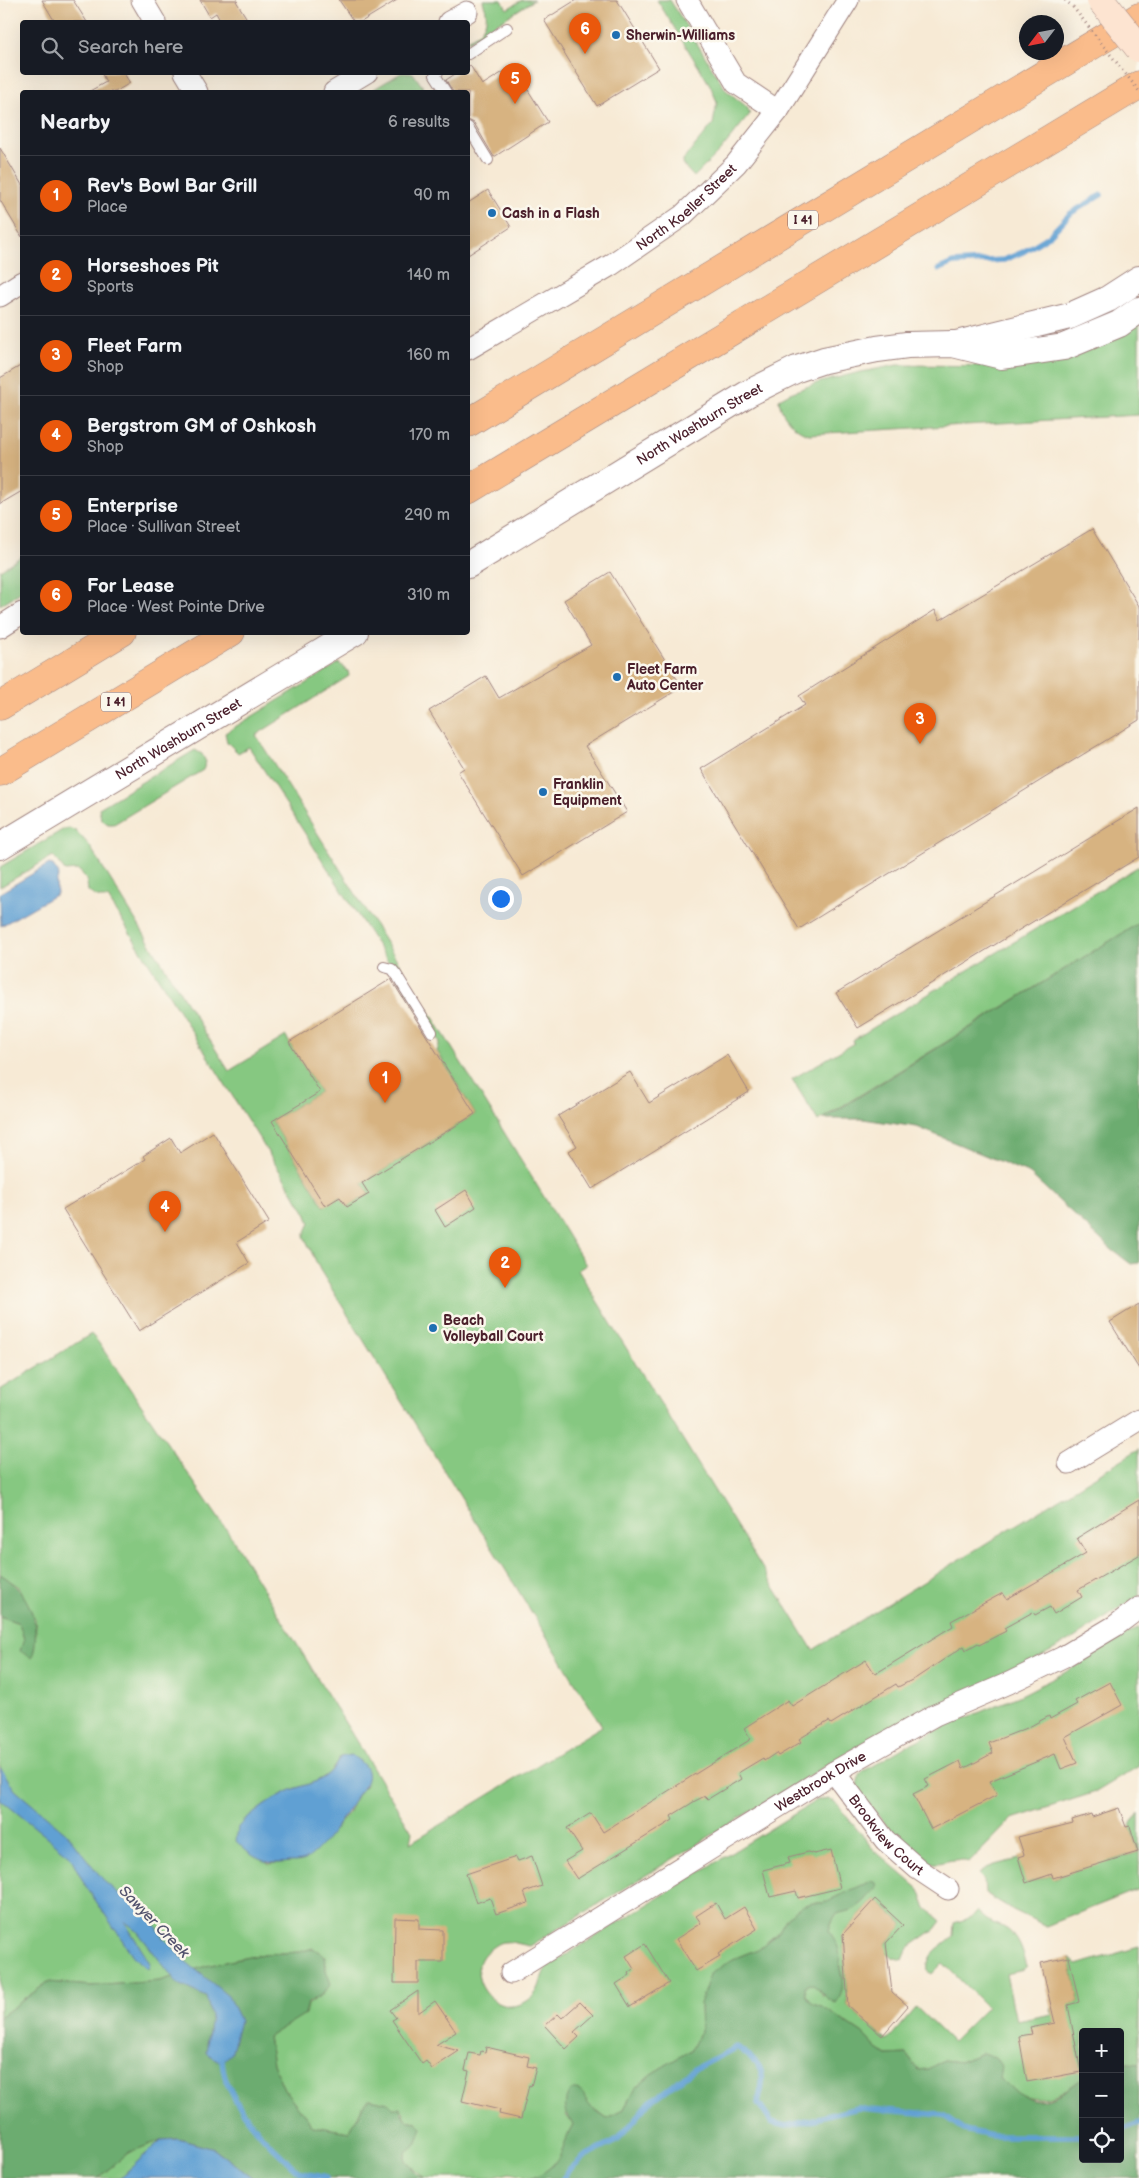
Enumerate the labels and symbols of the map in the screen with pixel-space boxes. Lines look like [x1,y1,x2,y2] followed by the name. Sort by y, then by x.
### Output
[569,13,601,54] pin: 6
[1019,15,1064,60] north arrow
[626,27,735,44] place label: Sherwin-Williams
[610,29,622,41] marker: Sherwin-Williams
[499,63,531,104] pin: 5
[633,159,740,254] street label: North Koeller Street
[502,205,600,222] place label: Cash in a Flash
[486,207,498,219] marker: Cash in a Flash
[788,210,818,230] road number: I 41
[633,379,766,468] street label: North Washburn Street
[626,661,704,694] place label: Fleet Farm Auto Center
[611,671,623,683] marker: Fleet Farm Auto Center
[101,692,131,712] road number: I 41
[112,694,245,783] street label: North Washburn Street
[904,703,936,744] pin: 3
[553,776,622,809] place label: Franklin Equipment
[537,786,549,798] marker: Franklin Equipment
[488,886,514,912] your location
[369,1062,401,1103] pin: 1
[149,1191,181,1232] pin: 4
[489,1247,521,1288] pin: 2
[443,1312,544,1345] place label: Beach Volleyball Court
[427,1322,439,1334] marker: Beach Volleyball Court
[772,1747,869,1815] street label: Westbrook Drive
[845,1791,927,1879] street label: Brookview Court
[115,1882,194,1963] water label: Sawyer Creek

